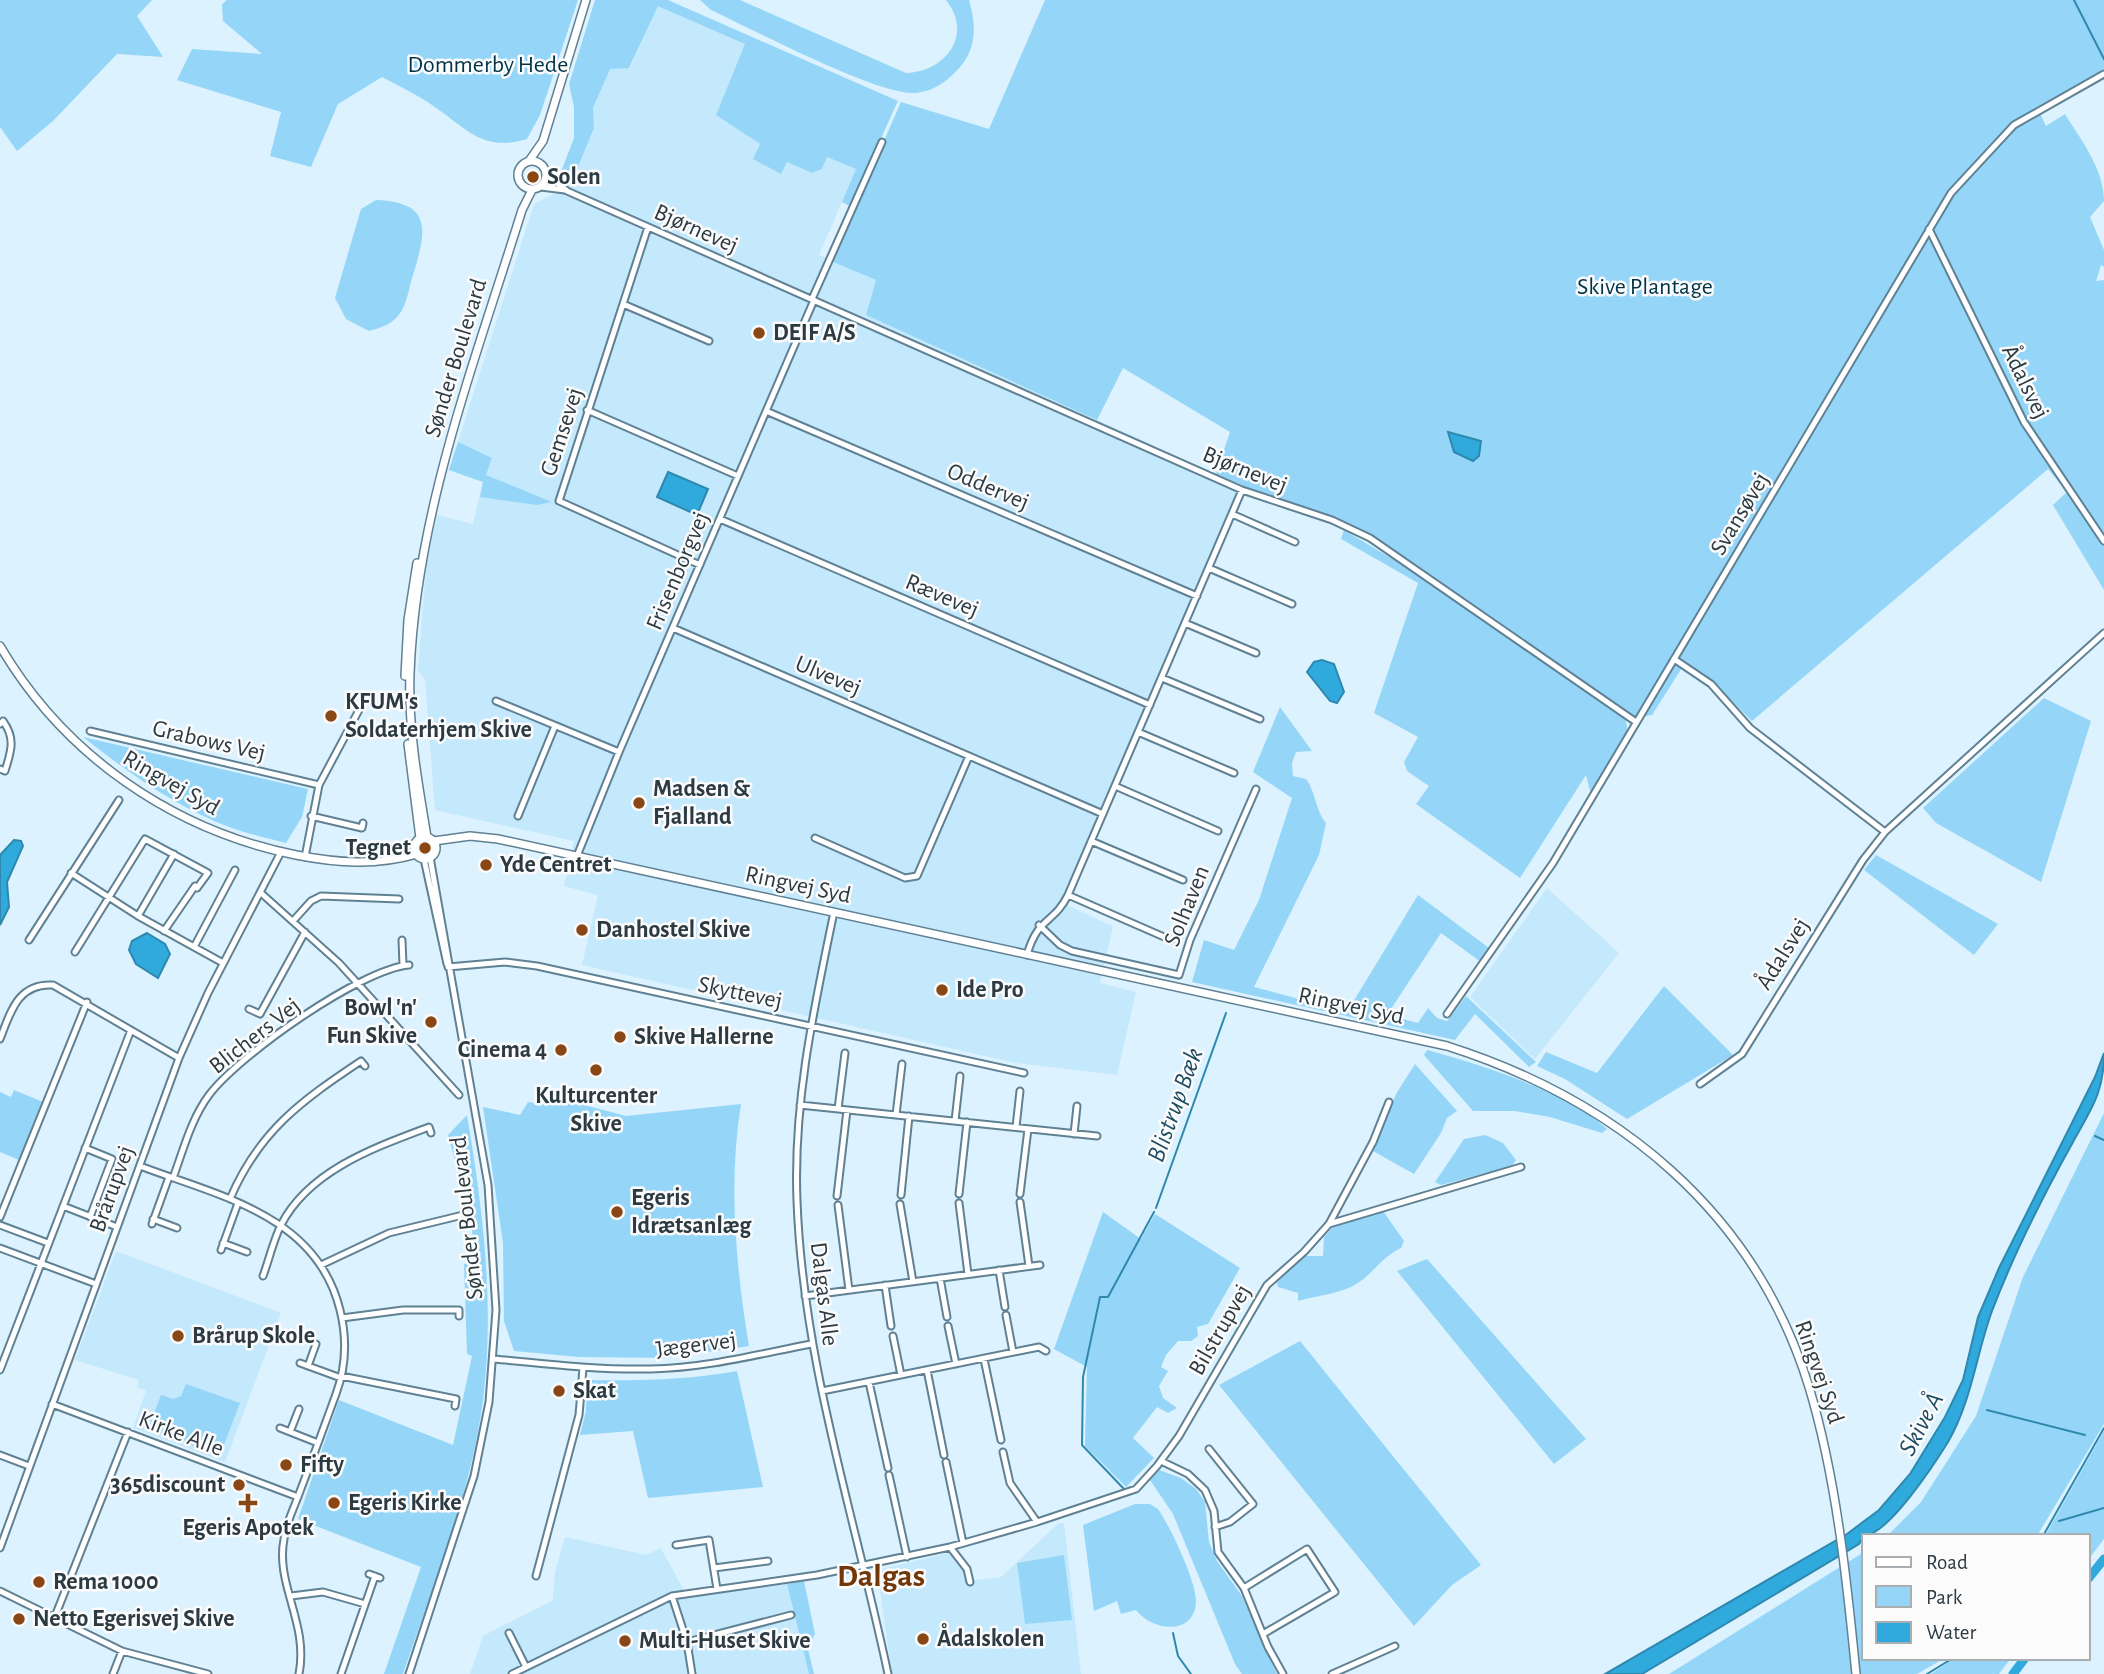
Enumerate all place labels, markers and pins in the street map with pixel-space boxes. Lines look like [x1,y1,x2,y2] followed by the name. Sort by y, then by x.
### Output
[547,165,601,189] place label: Solen
[525,169,541,185] marker: Solen
[773,321,856,345] place label: DEIF A/S
[751,325,767,341] marker: DEIF A/S
[345,690,532,742] place label: KFUM's Soldaterhjem Skive
[323,708,339,724] marker: KFUM's Soldaterhjem Skive
[653,777,750,829] place label: Madsen & Fjalland
[631,795,647,811] marker: Madsen & Fjalland
[345,836,411,860] place label: Tegnet
[417,840,433,856] marker: Tegnet
[500,853,611,877] place label: Yde Centret
[478,857,494,873] marker: Yde Centret
[596,918,750,942] place label: Danhostel Skive
[574,922,590,938] marker: Danhostel Skive
[956,978,1024,1002] place label: Ide Pro
[934,982,950,998] marker: Ide Pro
[327,996,417,1048] place label: Bowl 'n' Fun Skive
[423,1014,439,1030] marker: Bowl 'n' Fun Skive
[634,1025,774,1049] place label: Skive Hallerne
[612,1029,628,1045] marker: Skive Hallerne
[458,1038,547,1062] place label: Cinema 4
[553,1042,569,1058] marker: Cinema 4
[588,1062,604,1078] marker: Kulturcenter Skive
[535,1084,658,1136] place label: Kulturcenter Skive
[631,1186,752,1238] place label: Egeris Idrætsanlæg
[609,1204,625,1220] marker: Egeris Idrætsanlæg
[192,1324,315,1348] place label: Brårup Skole
[170,1328,186,1344] marker: Brårup Skole
[573,1379,616,1403] place label: Skat
[551,1383,567,1399] marker: Skat
[300,1453,344,1477] place label: Fifty
[278,1457,294,1473] marker: Fifty
[110,1473,225,1497] place label: 365discount
[231,1477,247,1493] marker: 365discount
[348,1491,462,1515] place label: Egeris Kirke
[240,1495,256,1511] marker: Egeris Apotek
[326,1495,342,1511] marker: Egeris Kirke
[182,1516,314,1540] place label: Egeris Apotek
[53,1570,158,1594] place label: Rema 1000
[31,1574,47,1590] marker: Rema 1000
[33,1607,235,1631] place label: Netto Egerisvej Skive
[11,1611,27,1627] marker: Netto Egerisvej Skive
[937,1622,1044,1651] place label: Ådalskolen
[639,1629,810,1653] place label: Multi-Huset Skive
[915,1631,931,1647] marker: Ådalskolen
[617,1633,633,1649] marker: Multi-Huset Skive

